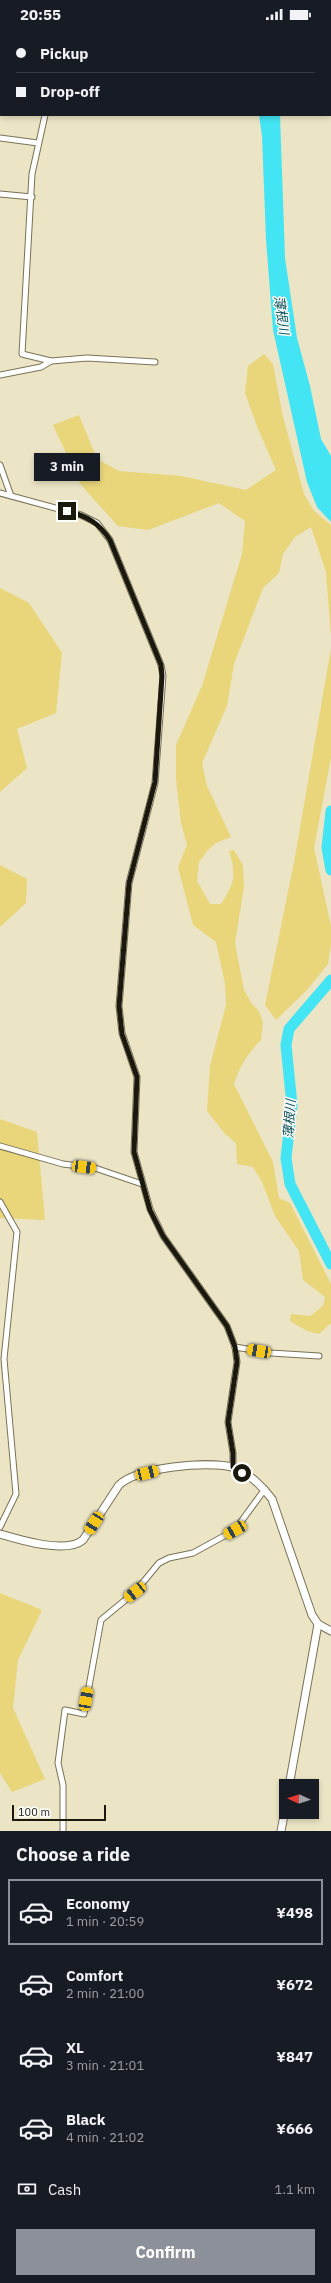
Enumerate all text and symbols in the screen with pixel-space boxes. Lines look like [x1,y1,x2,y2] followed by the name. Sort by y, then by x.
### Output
[20,5,61,24] text: 20:55
[40,44,88,63] text: Pickup
[40,82,100,101] text: Drop-off
[270,295,293,338] water label: 薄根川
[34,453,100,481] callout: 3 min
[50,458,84,475] text: 3 min
[58,502,76,520] route end
[280,1097,299,1139] water label: 薄根川
[71,1160,97,1174] car
[246,1343,272,1359] car
[134,1464,160,1482] car
[233,1464,251,1482] route start
[82,1510,106,1536] car
[222,1519,248,1541] car
[122,1580,148,1604] car
[78,1686,94,1712] car
[279,1779,319,1819] north arrow
[279,1779,319,1819] map controls
[12,1803,106,1822] scale bar
[18,1805,50,1819] text: 100 m
[16,1843,130,1866] text: Choose a ride
[18,1894,54,1930] icon: car
[66,1894,130,1913] text: Economy
[276,1903,313,1922] text: ¥498
[66,1913,144,1930] text: 1 min · 20:59
[18,1966,54,2002] icon: car
[66,1966,123,1985] text: Comfort
[276,1975,313,1994] text: ¥672
[66,1985,144,2002] text: 2 min · 21:00
[18,2038,54,2074] icon: car
[66,2038,84,2057] text: XL
[276,2047,313,2066] text: ¥847
[66,2057,144,2074] text: 3 min · 21:01
[18,2110,54,2146] icon: car
[66,2110,106,2129] text: Black
[276,2119,313,2138] text: ¥666
[66,2129,144,2146] text: 4 min · 21:02
[16,2178,38,2200] icon: cash
[48,2180,81,2199] text: Cash
[275,2181,315,2198] text: 1.1 km
[16,2229,315,2275] button: Confirm

